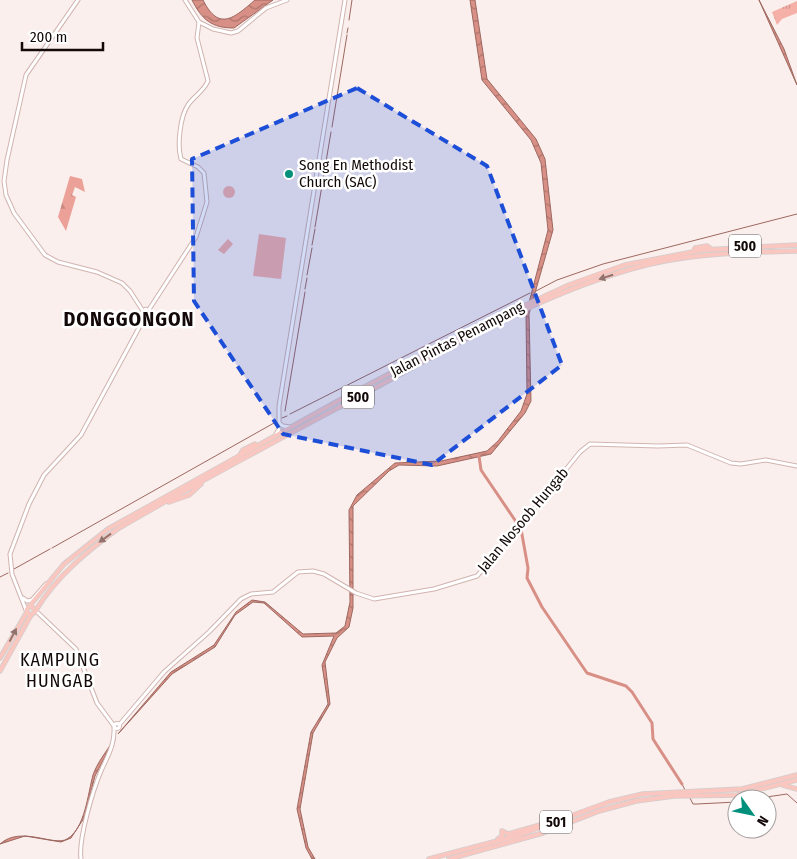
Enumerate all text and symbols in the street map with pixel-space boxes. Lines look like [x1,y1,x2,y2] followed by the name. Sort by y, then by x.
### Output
[22,20,104,52] scale bar
[30,28,67,46] text: 200 m
[299,156,413,191] place label: Song En Methodist Church (SAC)
[283,168,295,180] marker: Song En Methodist Church (SAC)
[729,235,761,258] road number: 500
[599,274,614,281] one-way arrow
[387,298,527,380] street label: Jalan Pintas Penampang
[63,307,195,331] district label: DONGGONGON
[342,386,374,408] road number: 500
[474,464,572,576] street label: Jalan Nosoob Hungab
[98,533,112,543] one-way arrow
[9,627,17,642] one-way arrow
[20,649,100,692] district label: KAMPUNG HUNGAB
[727,789,777,839] north arrow
[540,810,572,834] road number: 501
[753,813,772,829] text: N

